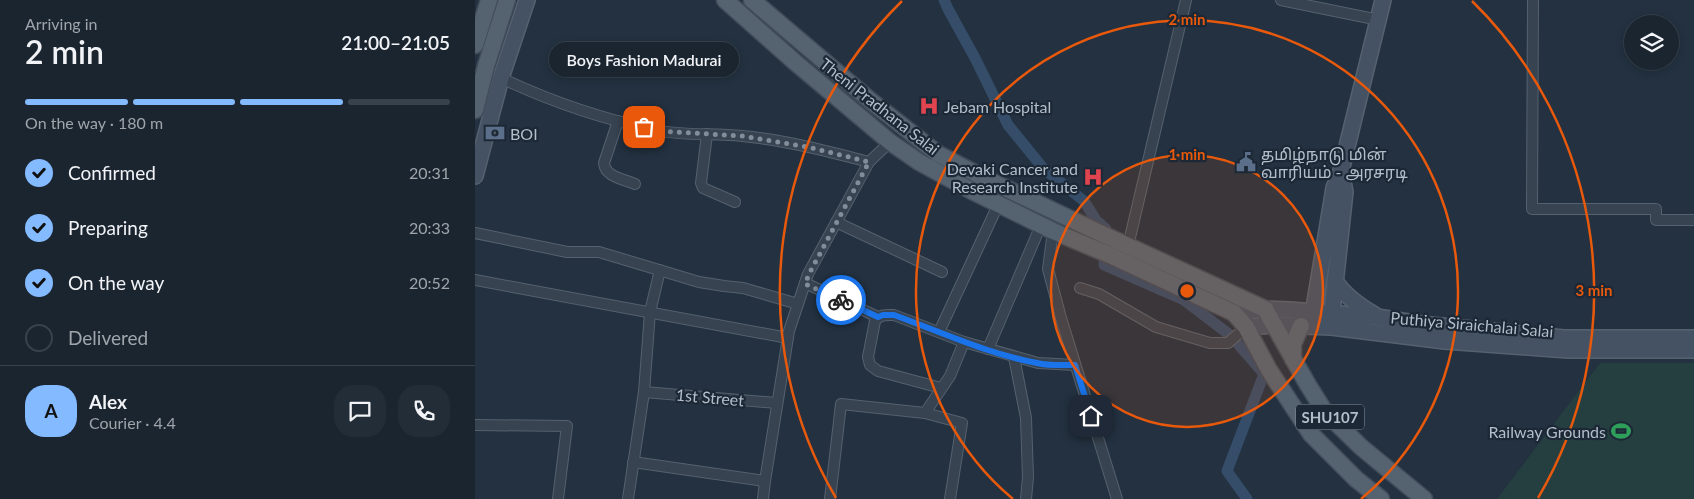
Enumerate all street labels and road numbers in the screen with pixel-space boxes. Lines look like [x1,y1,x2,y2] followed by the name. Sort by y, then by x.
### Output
[817,54,943,158] street label: Theni Pradhana Salai
[1390,307,1554,341] street label: Puthiya Siraichalai Salai
[675,385,745,409] street label: 1st Street
[1296,404,1364,430] road number: SHU107

